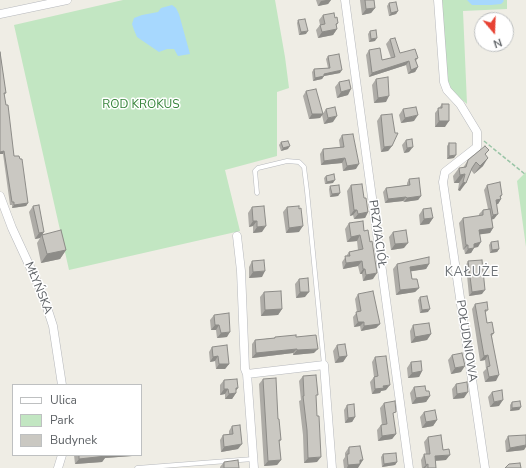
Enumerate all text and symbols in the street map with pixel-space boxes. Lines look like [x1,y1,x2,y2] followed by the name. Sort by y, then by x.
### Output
[474,12,514,52] north arrow
[491,34,504,51] text: N
[102,98,180,112] park label: ROD KROKUS
[365,199,389,269] street label: PRZYJACIÓŁ
[21,260,55,316] street label: MŁYŃSKA
[445,265,499,281] district label: KAŁUŻE
[452,299,480,383] street label: POŁUDNIOWA
[12,384,142,456] legend
[50,392,77,408] text: Ulica
[50,412,74,428] text: Park
[50,432,97,448] text: Budynek

